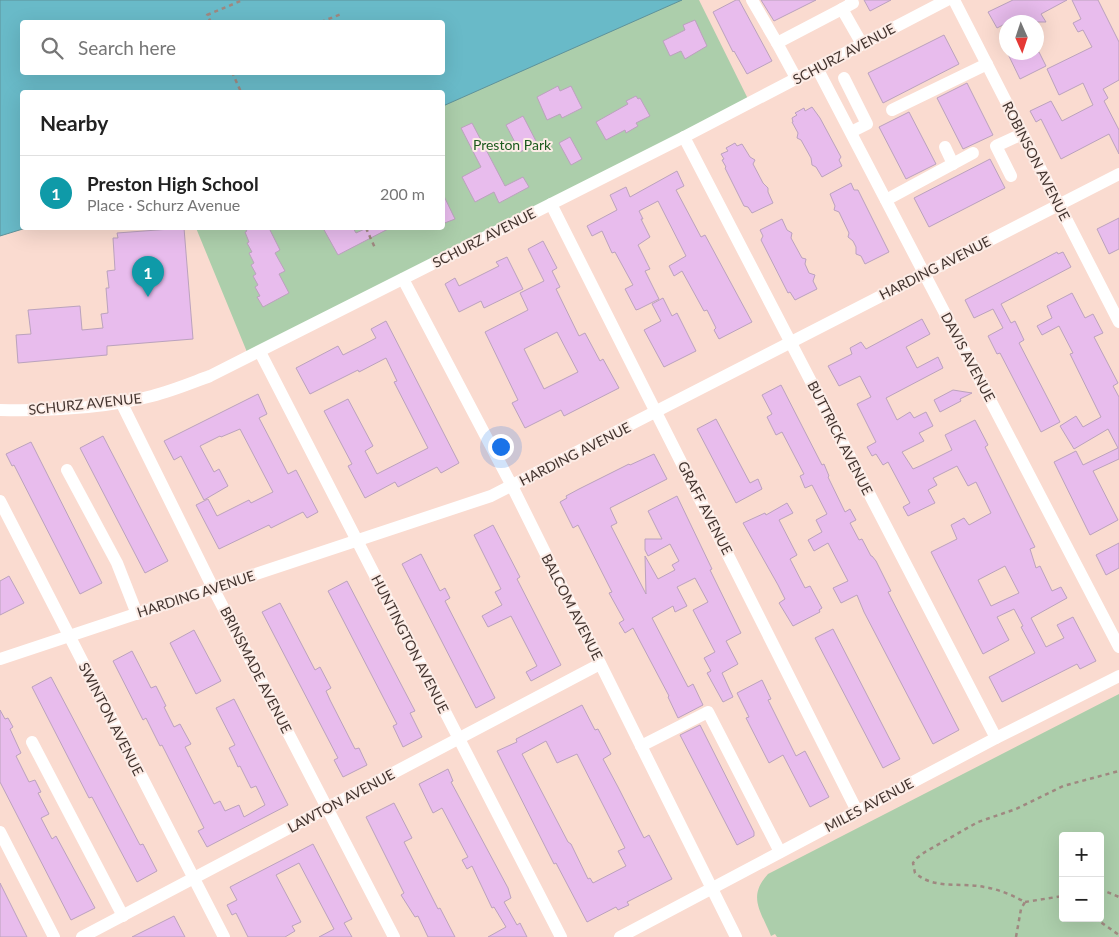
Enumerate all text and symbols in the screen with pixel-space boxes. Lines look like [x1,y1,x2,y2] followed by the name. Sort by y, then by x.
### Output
[999,15,1044,60] north arrow
[790,19,898,88] street label: SCHURZ AVENUE
[20,20,445,75] search box
[38,34,66,62] icon: search
[78,36,176,59] text: Search here
[999,98,1074,223] street label: ROBINSON AVENUE
[40,110,108,135] text: Nearby
[473,136,552,153] park label: Preston Park
[87,172,259,195] text: Preston High School
[51,184,61,203] text: 1
[380,184,425,203] text: 200 m
[87,195,240,214] text: Place · Schurz Avenue
[429,204,538,271] street label: SCHURZ AVENUE
[876,232,993,303] street label: HARDING AVENUE
[132,256,164,297] pin: 1
[938,309,999,404] street label: DAVIS AVENUE
[804,378,877,498] street label: BUTTRICK AVENUE
[28,389,142,418] street label: SCHURZ AVENUE
[516,418,633,489] street label: HARDING AVENUE
[488,434,514,460] your location
[675,458,736,557] street label: GRAFF AVENUE
[538,551,607,663] street label: BALCOM AVENUE
[135,566,257,621] street label: HARDING AVENUE
[368,572,453,716] street label: HUNTINGTON AVENUE
[217,604,296,736] street label: BRINSMADE AVENUE
[76,659,147,778] street label: SWINTON AVENUE
[284,765,397,836] street label: LAWTON AVENUE
[821,774,916,835] street label: MILES AVENUE
[1059,832,1104,922] map controls
[1059,832,1104,877] button: +
[1059,877,1104,922] button: −

